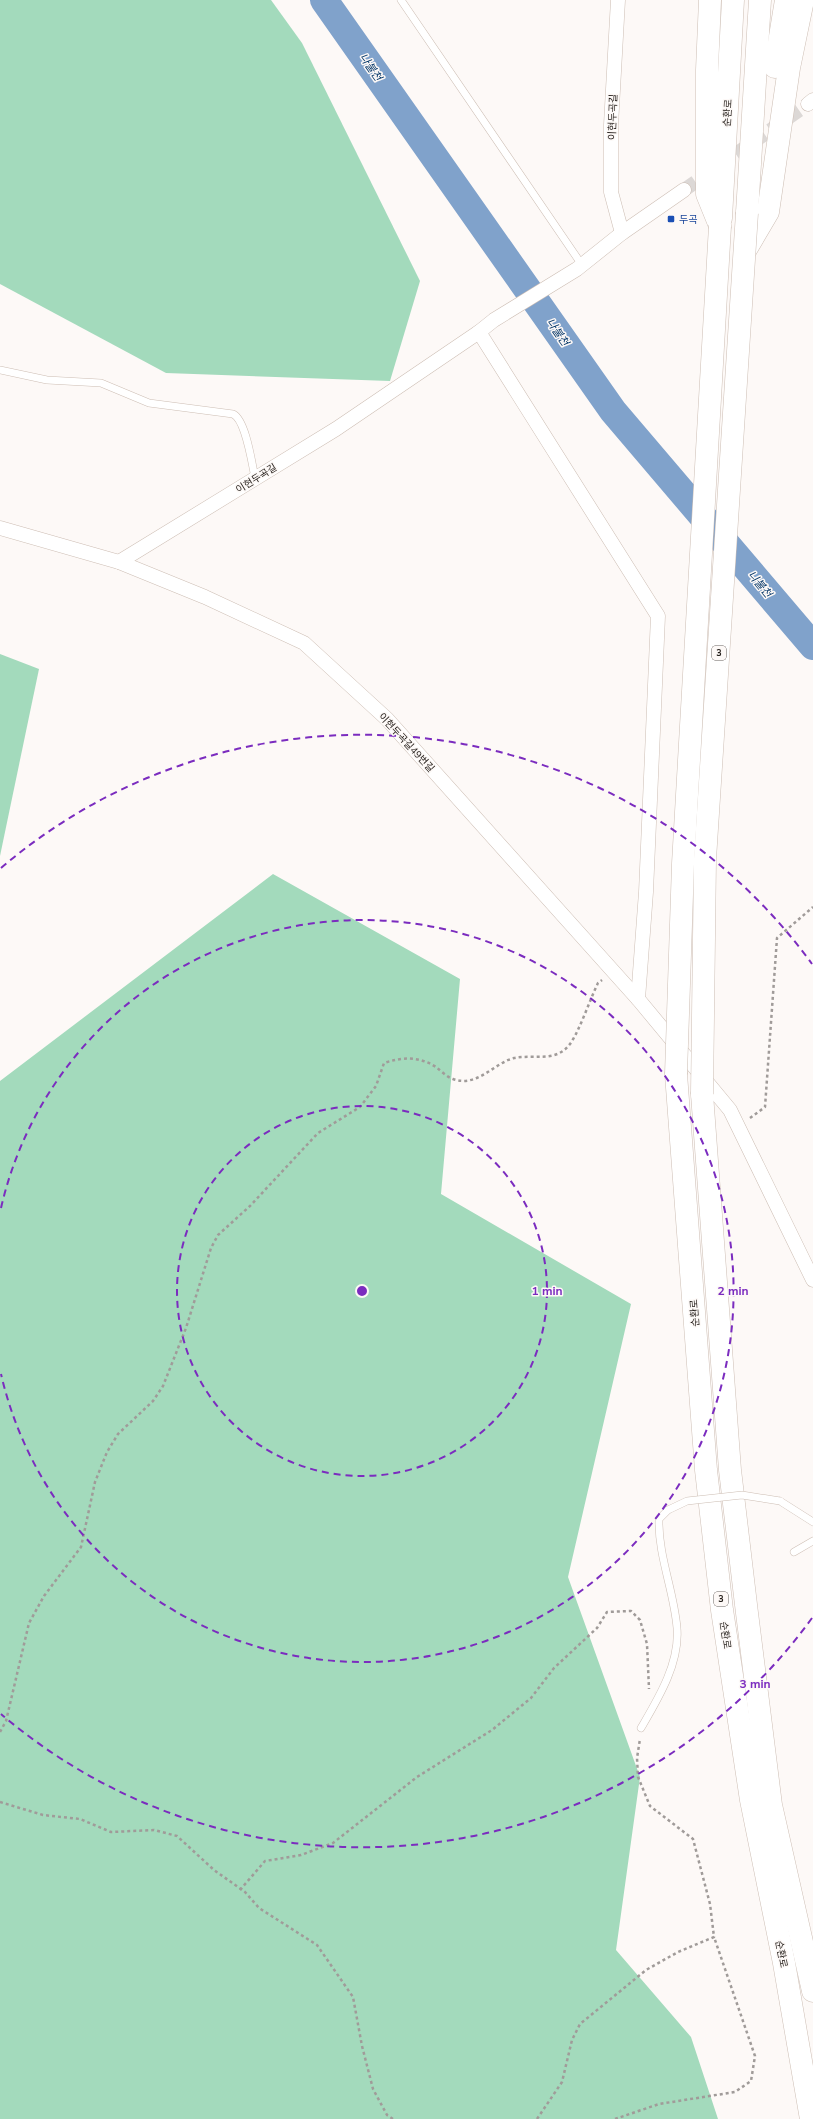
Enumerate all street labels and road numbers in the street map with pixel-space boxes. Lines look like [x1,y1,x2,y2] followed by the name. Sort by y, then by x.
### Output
[605,94,621,140] street label: 이현두곡길
[720,99,736,127] street label: 순환로
[233,461,280,497] street label: 이현두곡길
[712,646,726,660] road number: 3
[375,710,437,775] street label: 이현두곡길49번길
[687,1299,703,1327] street label: 순환로
[714,1592,728,1606] road number: 3
[716,1620,734,1650] street label: 순환로
[772,1939,791,1969] street label: 순환로

